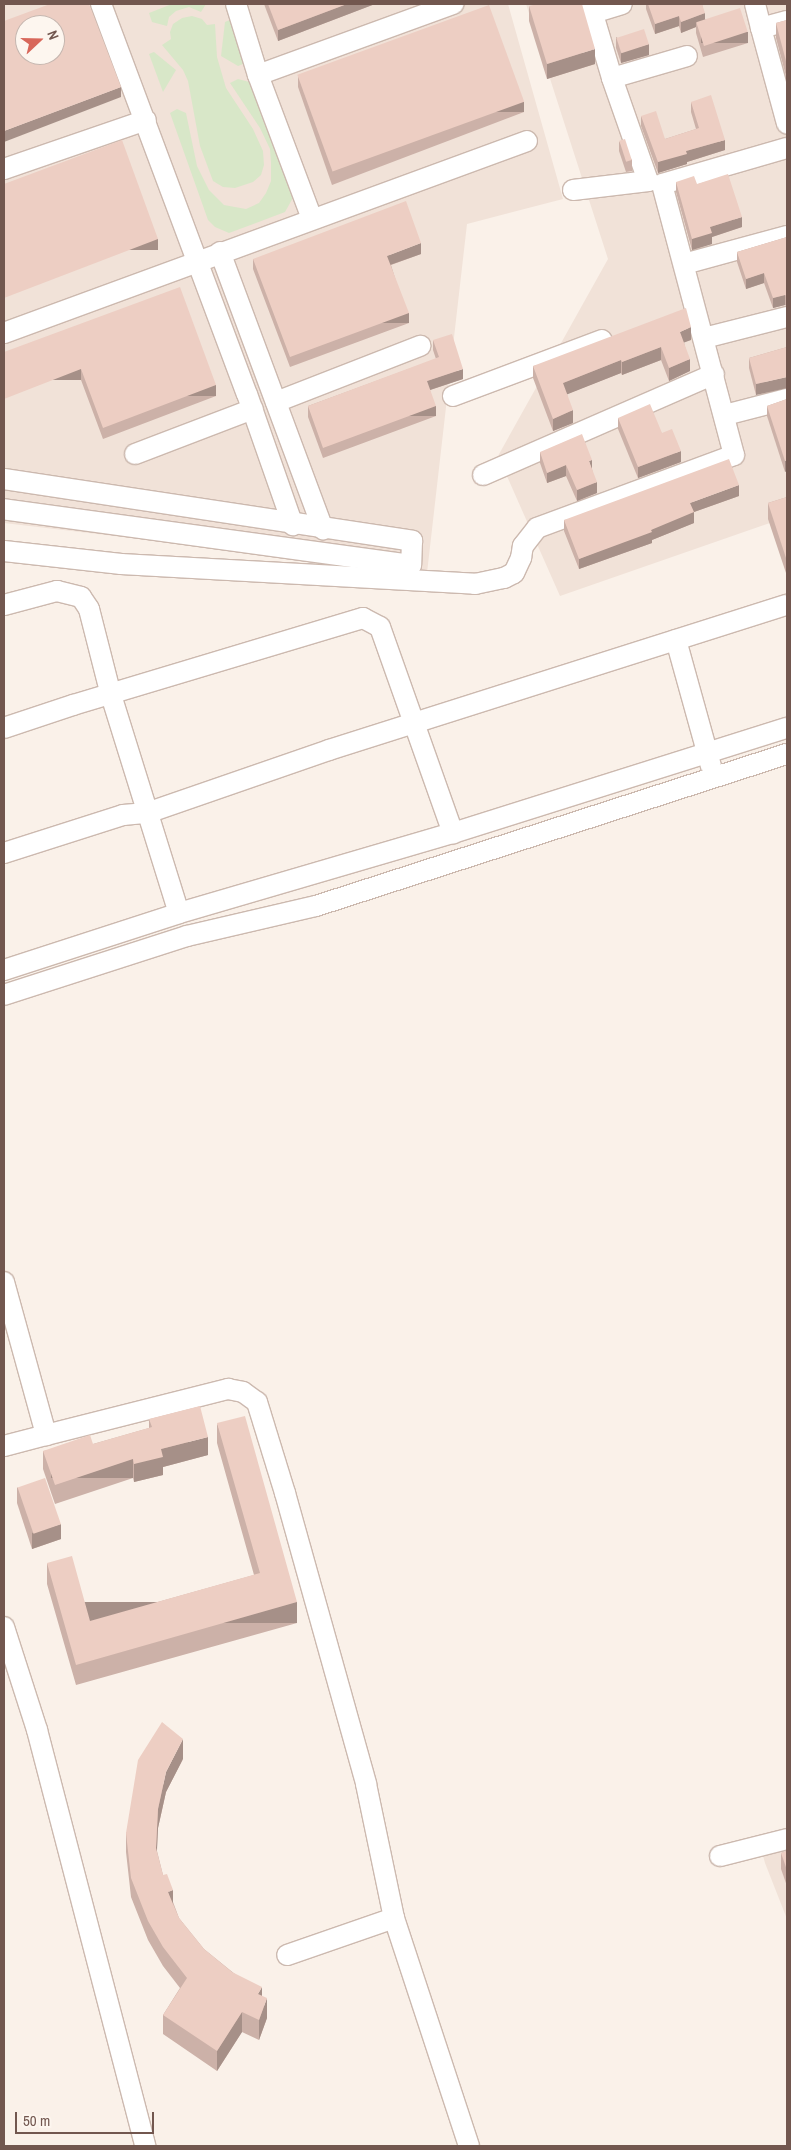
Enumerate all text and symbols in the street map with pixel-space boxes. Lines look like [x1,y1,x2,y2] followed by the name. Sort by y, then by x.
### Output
[15,15,65,65] north arrow
[43,28,63,42] text: N
[18,2102,156,2134] scale bar
[23,2110,50,2131] text: 50 m

